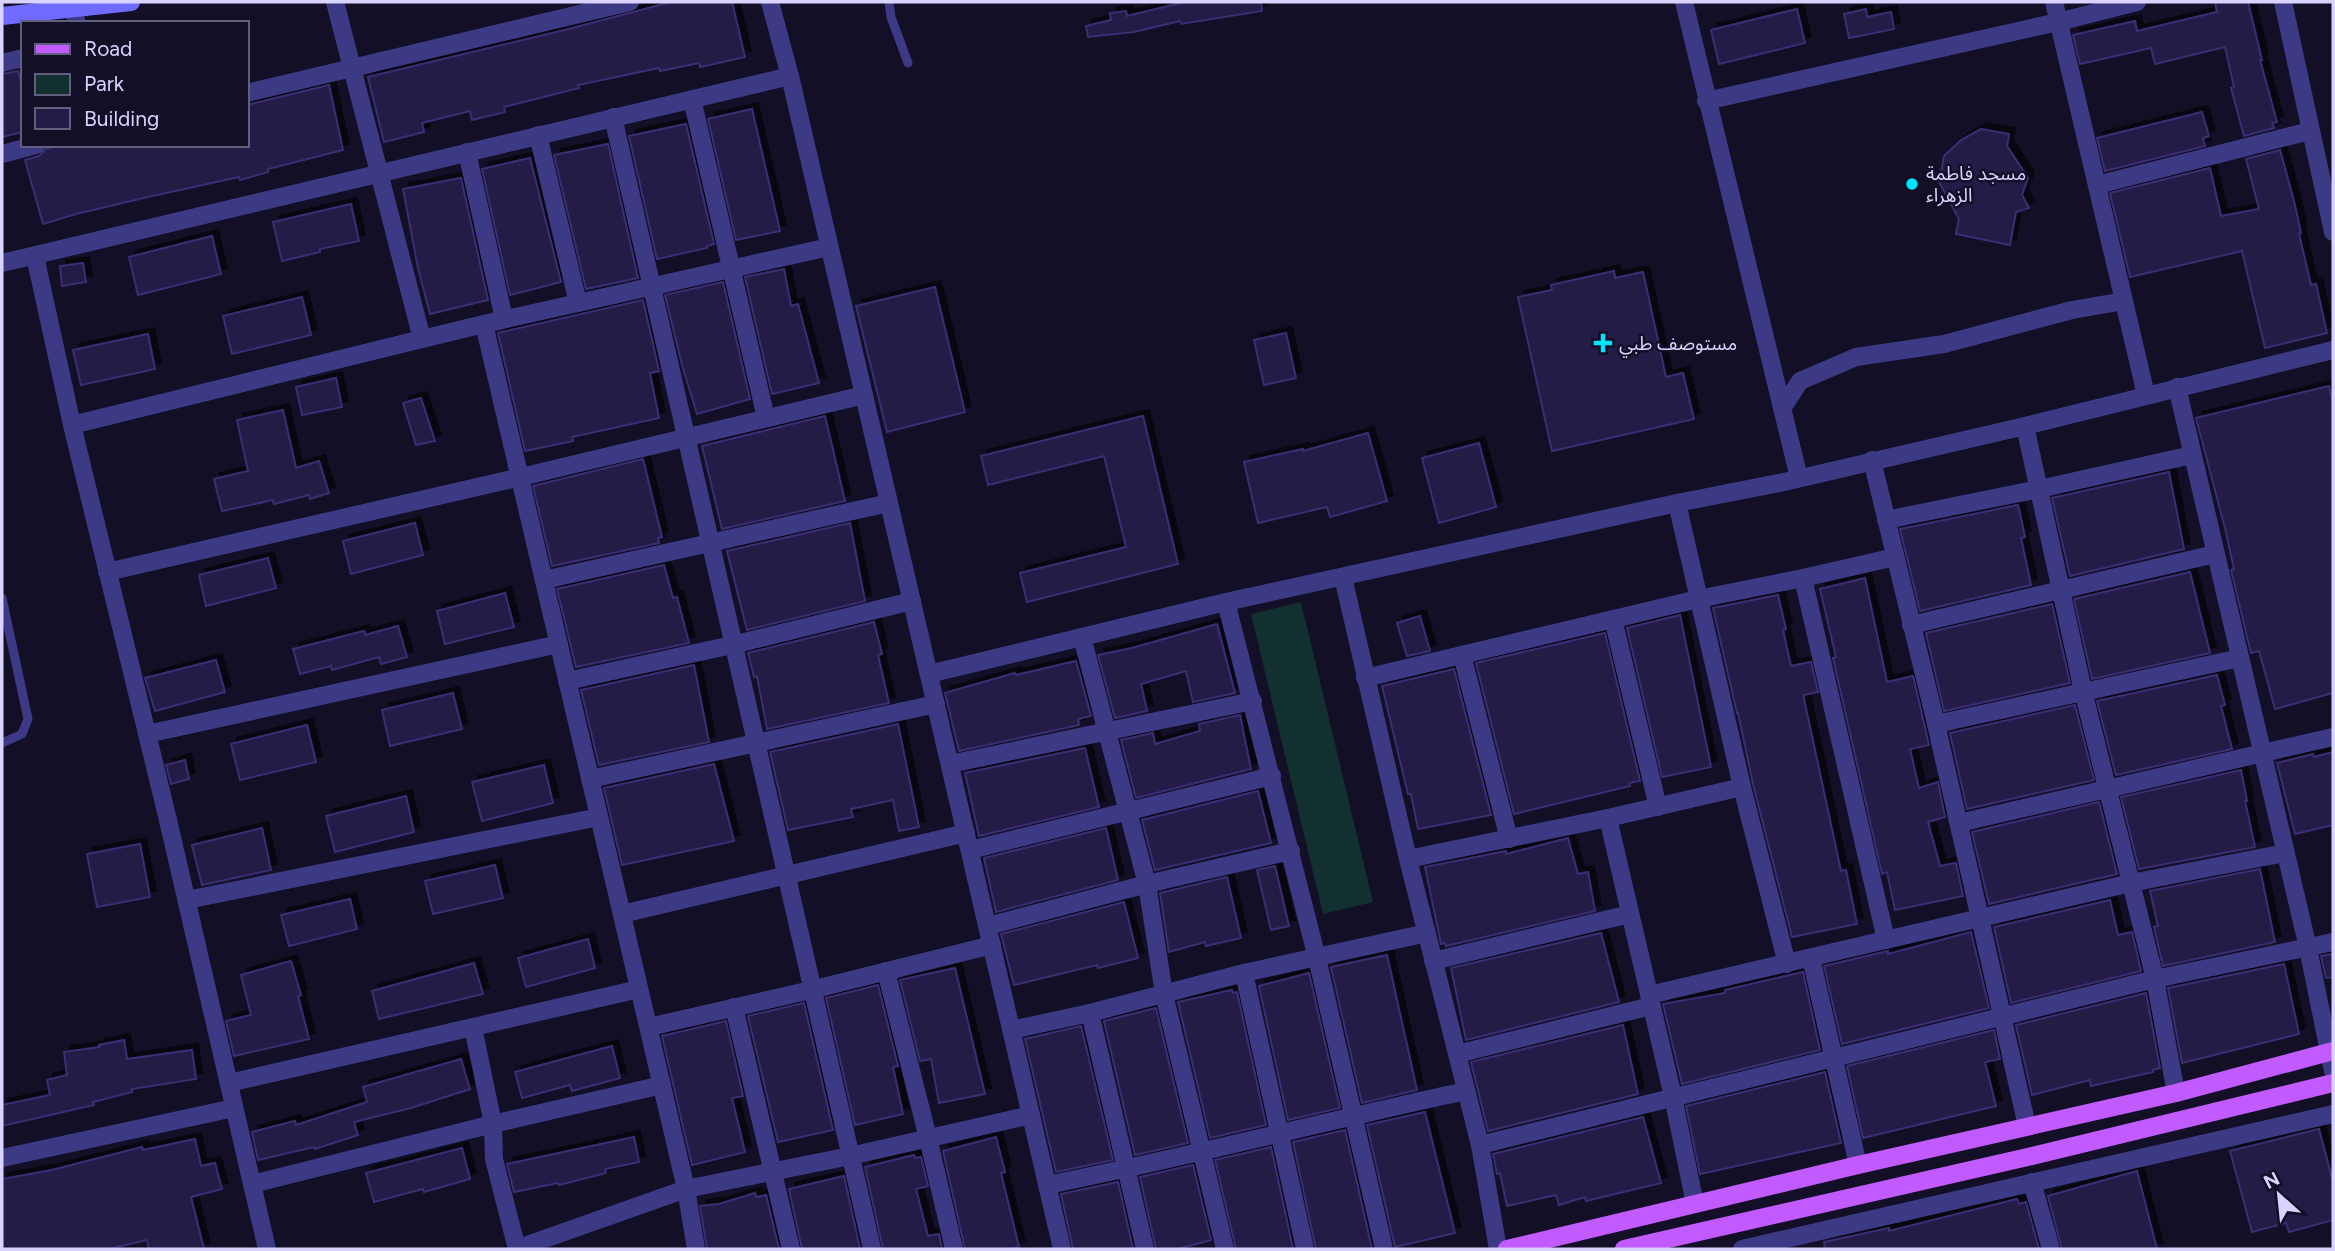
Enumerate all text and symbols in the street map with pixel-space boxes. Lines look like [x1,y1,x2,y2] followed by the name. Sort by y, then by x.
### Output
[21,21,248,147] legend
[84,36,132,61] text: Road
[84,71,125,96] text: Park
[84,106,159,131] text: Building
[1926,162,2026,207] place label: مسجد فاطمة الزهراء
[1904,176,1920,192] marker: مسجد فاطمة الزهراء
[1619,332,1737,358] place label: مستوصف طبي
[1593,333,1613,353] marker: مستوصف طبي
[2244,1160,2314,1230] north arrow
[2260,1167,2283,1194] text: N

